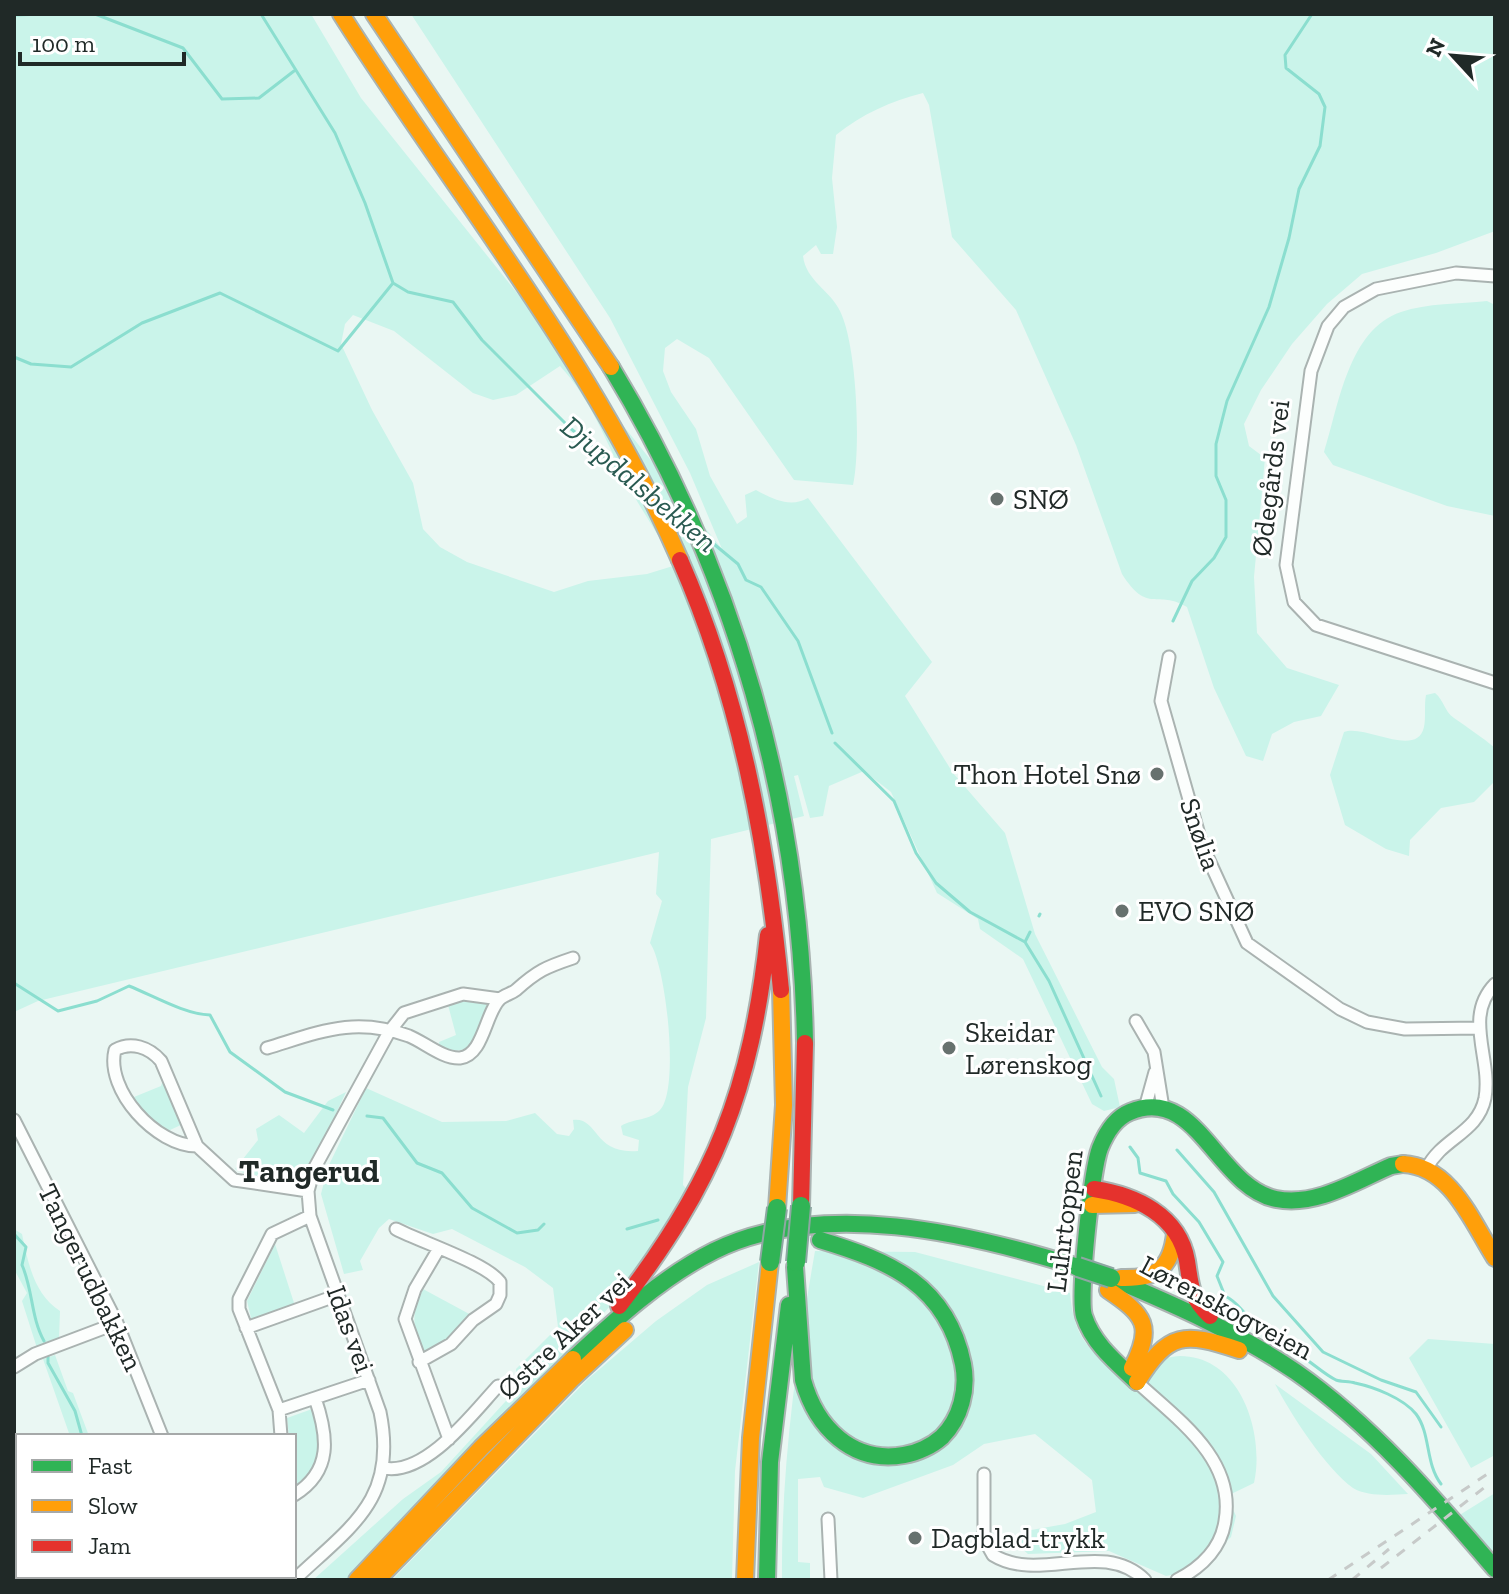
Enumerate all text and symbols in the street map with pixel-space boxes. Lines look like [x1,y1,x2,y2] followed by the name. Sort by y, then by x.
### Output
[20,16,184,66] scale bar
[1413,16,1493,96] north arrow
[32,29,95,58] text: 100 m
[1420,34,1451,61] text: N
[1245,398,1297,558] street label: Ødegårds vei
[554,408,724,560] water label: Djupdalsbekken
[1013,483,1069,516] place label: SNØ
[988,490,1006,508] marker: SNØ
[954,758,1141,791] place label: Thon Hotel Snø
[1148,765,1166,783] marker: Thon Hotel Snø
[1173,794,1228,875] street label: Snølia
[1138,895,1254,928] place label: EVO SNØ
[1113,902,1131,920] marker: EVO SNØ
[965,1016,1092,1081] place label: Skeidar Lørenskog
[940,1039,958,1057] marker: Skeidar Lørenskog
[1039,1148,1090,1294] street label: Luhrtoppen
[239,1152,379,1190] district label: Tangerud
[31,1178,150,1376] street label: Tangerudbakken
[1135,1248,1319,1367] street label: Lørenskogveien
[491,1265,638,1406] street label: Østre Aker vei
[320,1281,381,1377] street label: Idas vei
[16,1434,296,1578] legend
[88,1451,132,1480] text: Fast
[88,1491,138,1520] text: Slow
[931,1522,1105,1555] place label: Dagblad-trykk
[906,1529,924,1547] marker: Dagblad-trykk
[88,1531,131,1560] text: Jam

